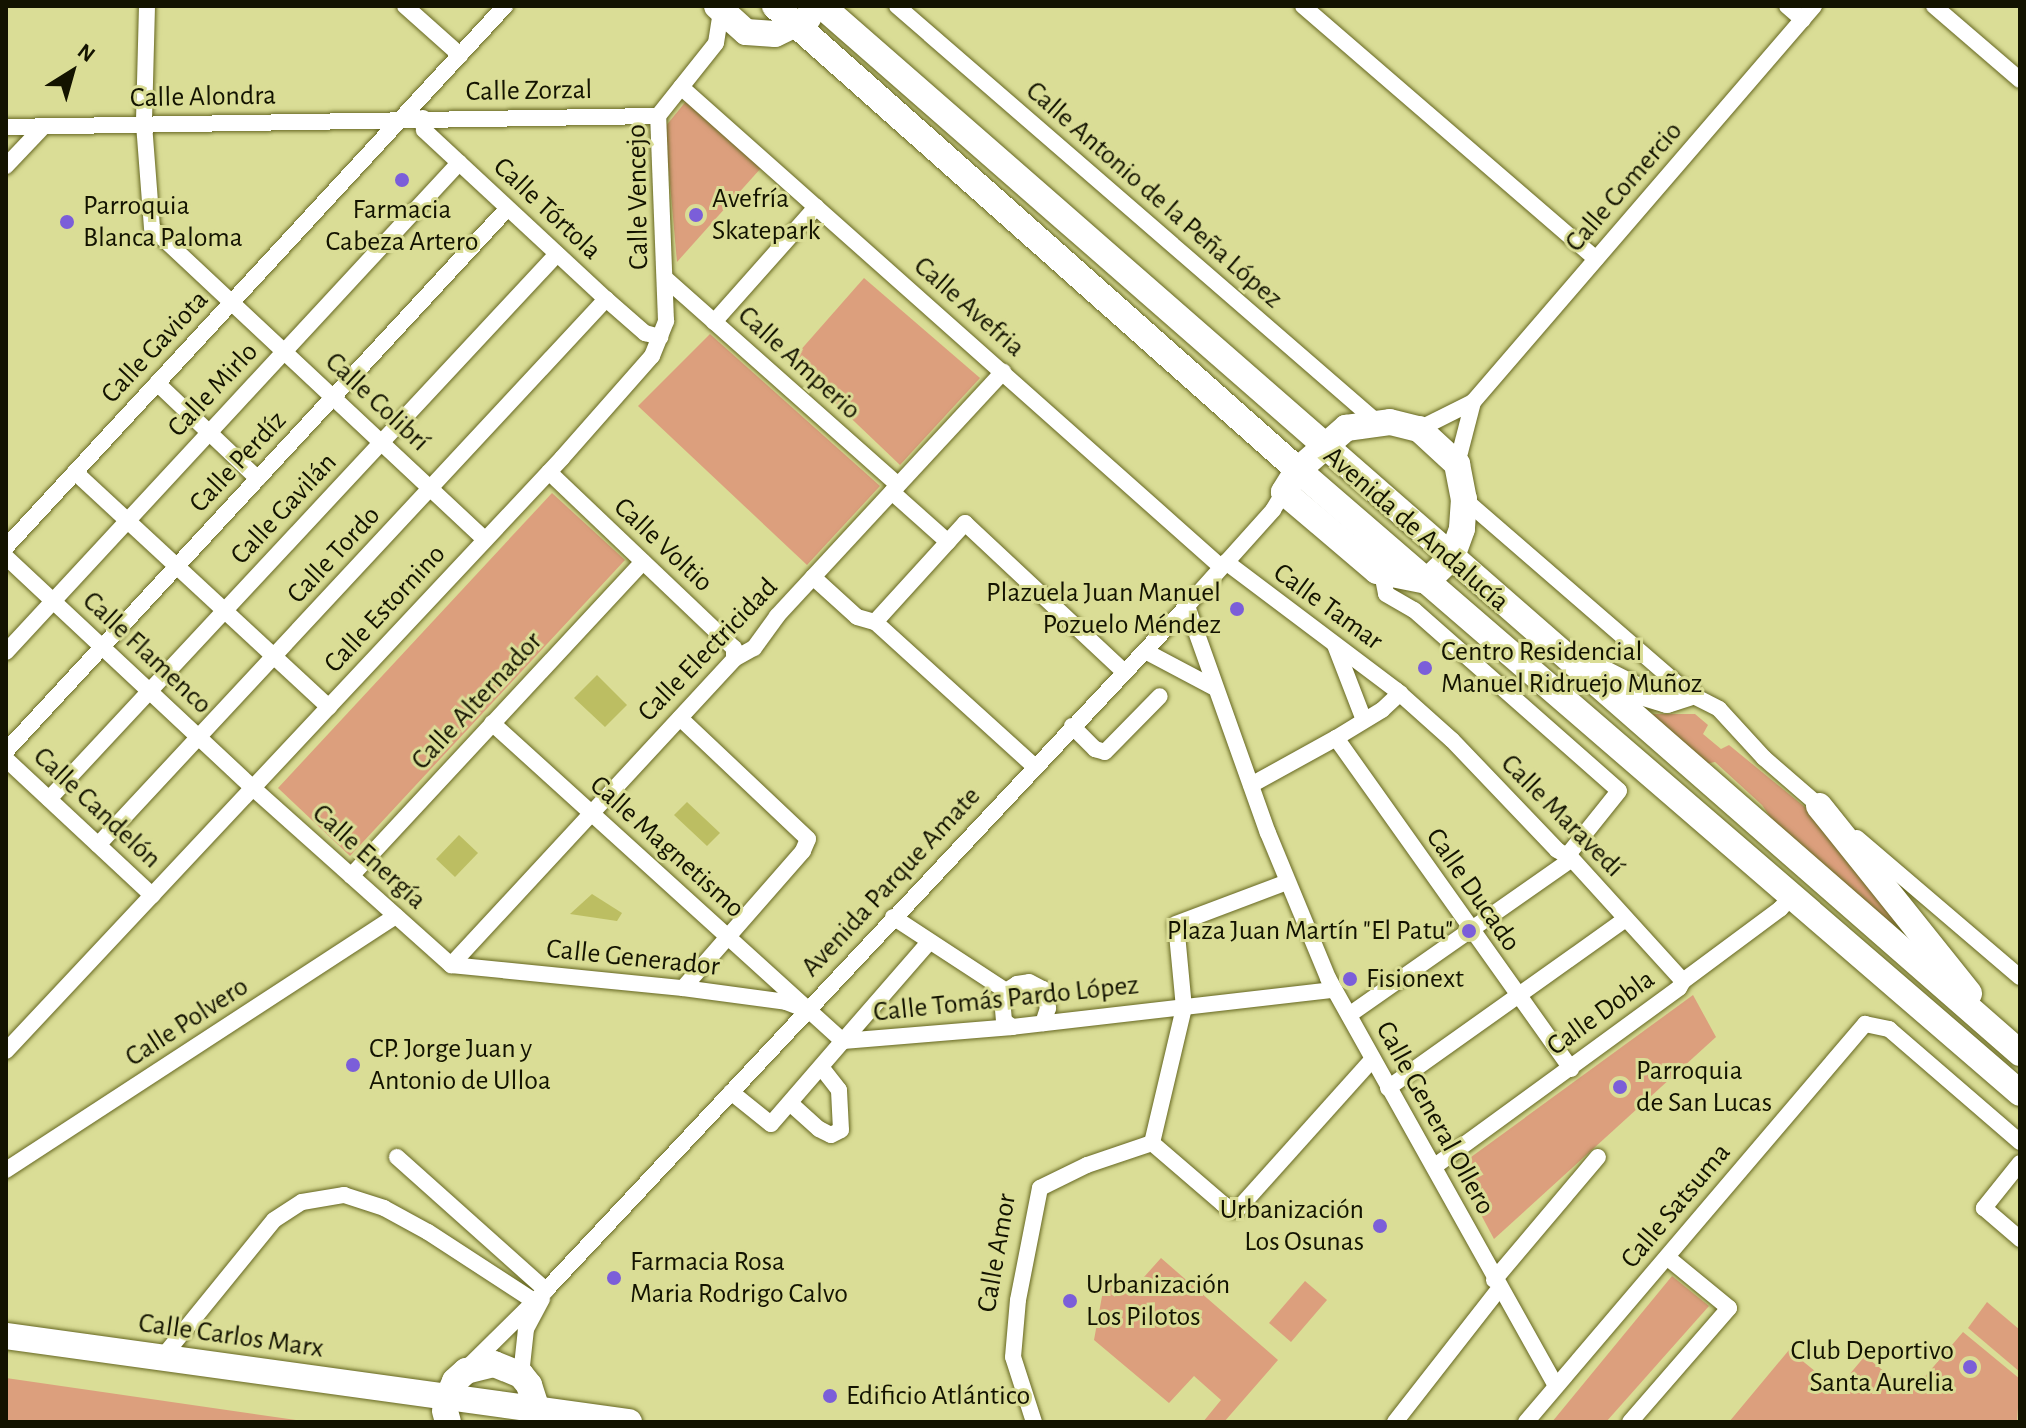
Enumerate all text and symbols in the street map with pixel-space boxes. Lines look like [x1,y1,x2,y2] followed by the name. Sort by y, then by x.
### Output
[32,32,112,112] north arrow
[74,39,99,66] text: N
[465,73,593,109] street label: Calle Zorzal
[1019,74,1289,316] street label: Calle Antonio de la Peña López
[130,79,276,115] street label: Calle Alondra
[1558,115,1690,259] street label: Calle Comercio
[620,124,656,270] street label: Calle Vencejo
[486,151,608,267] street label: Calle Tórtola
[393,171,411,189] marker: Farmacia Cabeza Artero
[712,182,820,248] place label: Avefría Skatepark
[83,189,243,255] place label: Parroquia Blanca Paloma
[325,193,479,259] place label: Farmacia Cabeza Artero
[687,206,705,224] marker: Avefría Skatepark
[58,213,76,231] marker: Parroquia Blanca Paloma
[907,250,1031,364] street label: Calle Avefria
[94,284,216,410] street label: Calle Gaviota
[731,299,867,427] street label: Calle Amperio
[161,336,265,444] street label: Calle Mirlo
[318,345,436,459] street label: Calle Colibrí
[182,404,294,520] street label: Calle Perdíz
[1316,439,1516,619] street label: Avenida de Andalucía
[224,446,344,572] street label: Calle Gavilán
[606,491,720,599] street label: Calle Voltio
[280,499,388,611] street label: Calle Tordo
[317,538,453,680] street label: Calle Estornino
[1267,556,1389,658] street label: Calle Tamar
[631,571,785,729] street label: Calle Electricidad
[986,576,1221,642] place label: Plazuela Juan Manuel Pozuelo Méndez
[75,585,219,721] street label: Calle Flamenco
[1228,600,1246,618] marker: Plazuela Juan Manuel Pozuelo Méndez
[404,625,550,777] street label: Calle Alternador
[1441,635,1702,701] place label: Centro Residencial Manuel Ridruejo Muñoz
[1416,659,1434,677] marker: Centro Residencial Manuel Ridruejo Muñoz
[26,740,168,876] street label: Calle Candelón
[1493,747,1631,885] street label: Calle Maravedí
[583,769,751,925] street label: Calle Magnetismo
[794,780,988,984] street label: Avenida Parque Amate
[305,797,433,917] street label: Calle Energía
[1418,822,1528,958] street label: Calle Ducado
[1167,914,1453,948] place label: Plaza Juan Martín "El Patu"
[1460,922,1478,940] marker: Plaza Juan Martín "El Patu"
[545,932,721,984] street label: Calle Generador
[1366,962,1464,996] place label: Fisionext
[1541,963,1661,1063] street label: Calle Dobla
[872,968,1140,1030] street label: Calle Tomás Pardo López
[119,970,255,1074] street label: Calle Polvero
[1341,970,1359,988] marker: Fisionext
[1368,1015,1502,1221] street label: Calle General Ollero
[369,1032,551,1098] place label: CP. Jorge Juan y Antonio de Ulloa
[1636,1054,1772,1120] place label: Parroquia de San Lucas
[344,1056,362,1074] marker: CP. Jorge Juan y Antonio de Ulloa
[1611,1078,1629,1096] marker: Parroquia de San Lucas
[1614,1137,1738,1275] street label: Calle Satsuma
[970,1191,1024,1315] street label: Calle Amor
[1220,1193,1364,1259] place label: Urbanización Los Osunas
[1371,1217,1389,1235] marker: Urbanización Los Osunas
[630,1245,848,1311] place label: Farmacia Rosa Maria Rodrigo Calvo
[1086,1268,1230,1334] place label: Urbanización Los Pilotos
[605,1269,623,1287] marker: Farmacia Rosa Maria Rodrigo Calvo
[1061,1292,1079,1310] marker: Urbanización Los Pilotos
[136,1306,326,1366] street label: Calle Carlos Marx
[1791,1334,1954,1400] place label: Club Deportivo Santa Aurelia
[1961,1358,1979,1376] marker: Club Deportivo Santa Aurelia
[846,1379,1030,1413] place label: Edificio Atlántico
[821,1387,839,1405] marker: Edificio Atlántico

